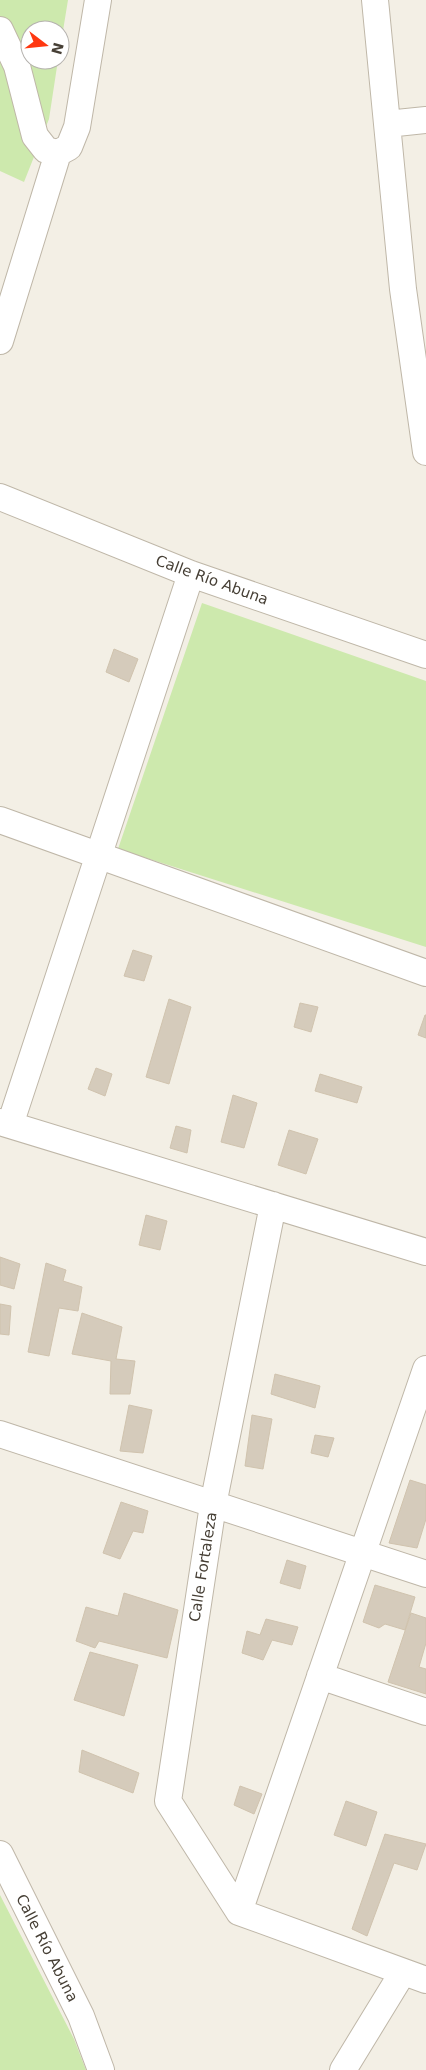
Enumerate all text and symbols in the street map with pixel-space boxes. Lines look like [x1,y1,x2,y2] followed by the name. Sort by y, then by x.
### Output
[20,20,70,70] north arrow
[48,41,67,56] text: N
[153,551,271,609] street label: Calle Río Abuna
[185,1511,221,1623] street label: Calle Fortaleza
[12,1891,82,2005] street label: Calle Río Abuna

